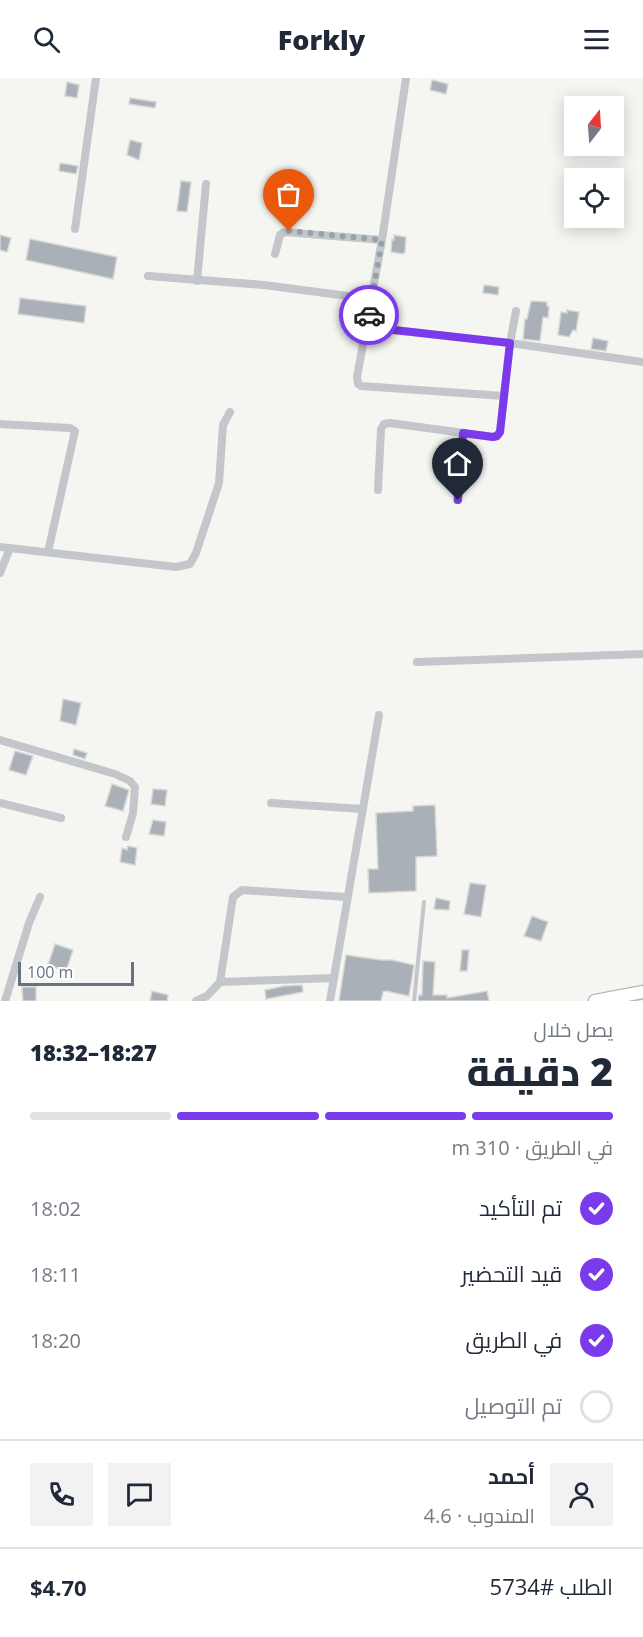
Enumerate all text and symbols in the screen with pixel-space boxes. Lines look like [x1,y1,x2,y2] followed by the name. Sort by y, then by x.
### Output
[278,21,365,58] text: Forkly
[30,23,63,56] icon: search
[580,23,613,56] icon: menu
[564,96,624,156] north arrow
[564,96,624,228] map controls
[564,168,624,228] button: locate
[263,169,314,231] pin
[272,178,305,211] icon: bag
[339,285,399,345] courier
[353,299,386,332] icon: car
[432,438,483,500] pin
[441,447,474,480] icon: home
[18,959,134,986] scale bar
[27,961,73,983] text: 100 m
[534,1016,613,1043] text: يصل خلال
[30,1037,157,1067] text: 18:27–18:32
[467,1044,613,1097] text: 2 دقيقة
[452,1134,613,1161] text: في الطريق · 310 m
[479,1192,562,1222] text: تم التأكيد
[580,1192,613,1225] icon: check
[30,1195,81,1222] text: 18:02
[461,1258,562,1288] text: قيد التحضير
[580,1258,613,1291] icon: check
[30,1261,81,1288] text: 18:11
[465,1324,562,1354] text: في الطريق
[580,1324,613,1357] icon: check
[30,1327,81,1354] text: 18:20
[465,1390,562,1420] text: تم التوصيل
[488,1460,535,1490] text: أحمد
[30,1463,93,1526] button: phone
[108,1463,171,1526] button: chat
[550,1463,613,1526] button: person
[424,1502,535,1529] text: المندوب · 4.6
[490,1571,613,1601] text: الطلب #5734
[30,1572,87,1602] text: $4.70

